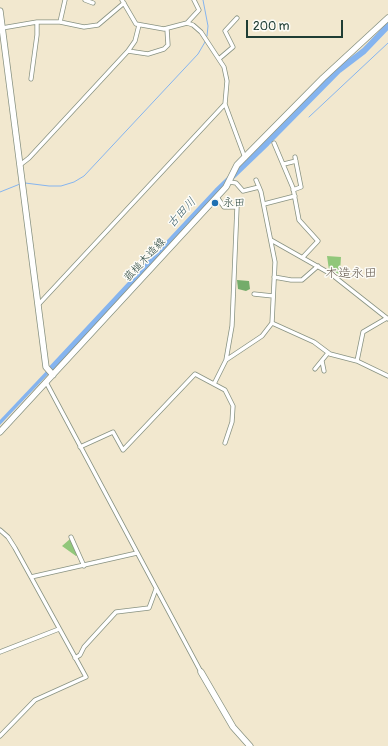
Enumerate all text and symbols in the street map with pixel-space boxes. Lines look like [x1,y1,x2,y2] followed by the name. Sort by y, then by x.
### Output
[248,12,345,38] scale bar
[253,19,289,34] text: 200 m
[164,195,200,231] water label: 古田川
[223,196,245,210] place label: 永田
[210,198,220,208] marker: 永田
[121,235,169,285] street label: 菰槌木造線
[325,266,377,282] district label: 木造永田

